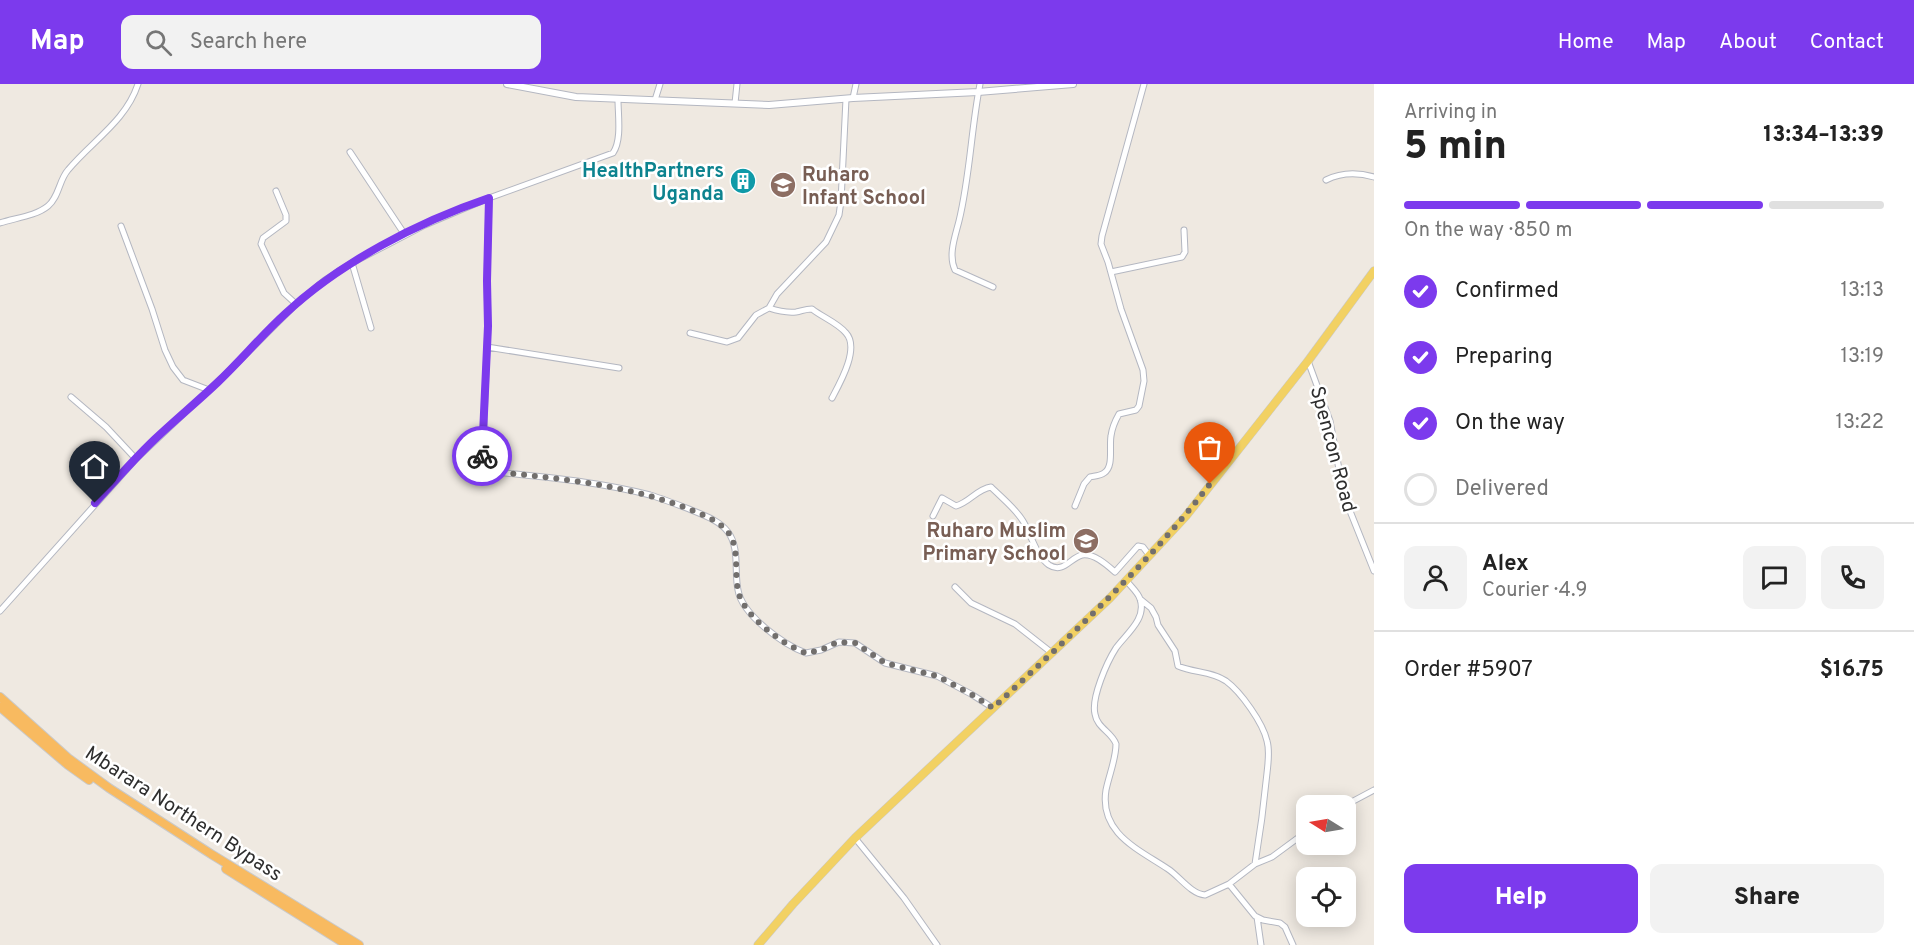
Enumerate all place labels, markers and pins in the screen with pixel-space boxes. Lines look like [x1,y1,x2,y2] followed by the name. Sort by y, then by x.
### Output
[582,159,724,208] place label: HealthPartners Uganda
[802,163,926,212] place label: Ruharo Infant School
[728,166,758,196] building icon: HealthPartners Uganda
[768,170,798,200] school or university icon: Ruharo Infant School
[1184,422,1235,484] pin
[69,441,120,503] pin
[922,519,1066,568] place label: Ruharo Muslim Primary School
[1071,526,1101,556] school or university icon: Ruharo Muslim Primary School

